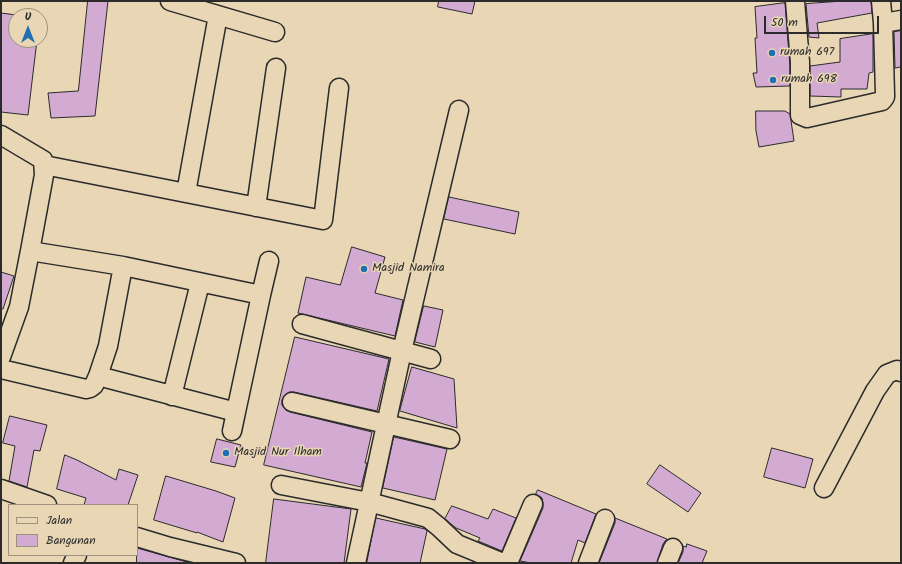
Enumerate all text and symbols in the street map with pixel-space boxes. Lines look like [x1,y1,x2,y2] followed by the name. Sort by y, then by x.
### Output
[8,8,48,48] north arrow
[25,8,31,26] text: U
[766,8,881,34] scale bar
[771,13,798,32] text: 50 m
[780,46,834,60] place label: rumah 697
[767,48,777,58] marker: rumah 697
[781,73,837,87] place label: rumah 698
[768,75,778,85] marker: rumah 698
[372,262,445,276] place label: Masjid Namira
[359,264,369,274] marker: Masjid Namira
[234,446,322,460] place label: Masjid Nur Ilham
[221,448,231,458] marker: Masjid Nur Ilham
[8,504,138,556] legend
[46,511,72,530] text: Jalan
[46,531,96,550] text: Bangunan

